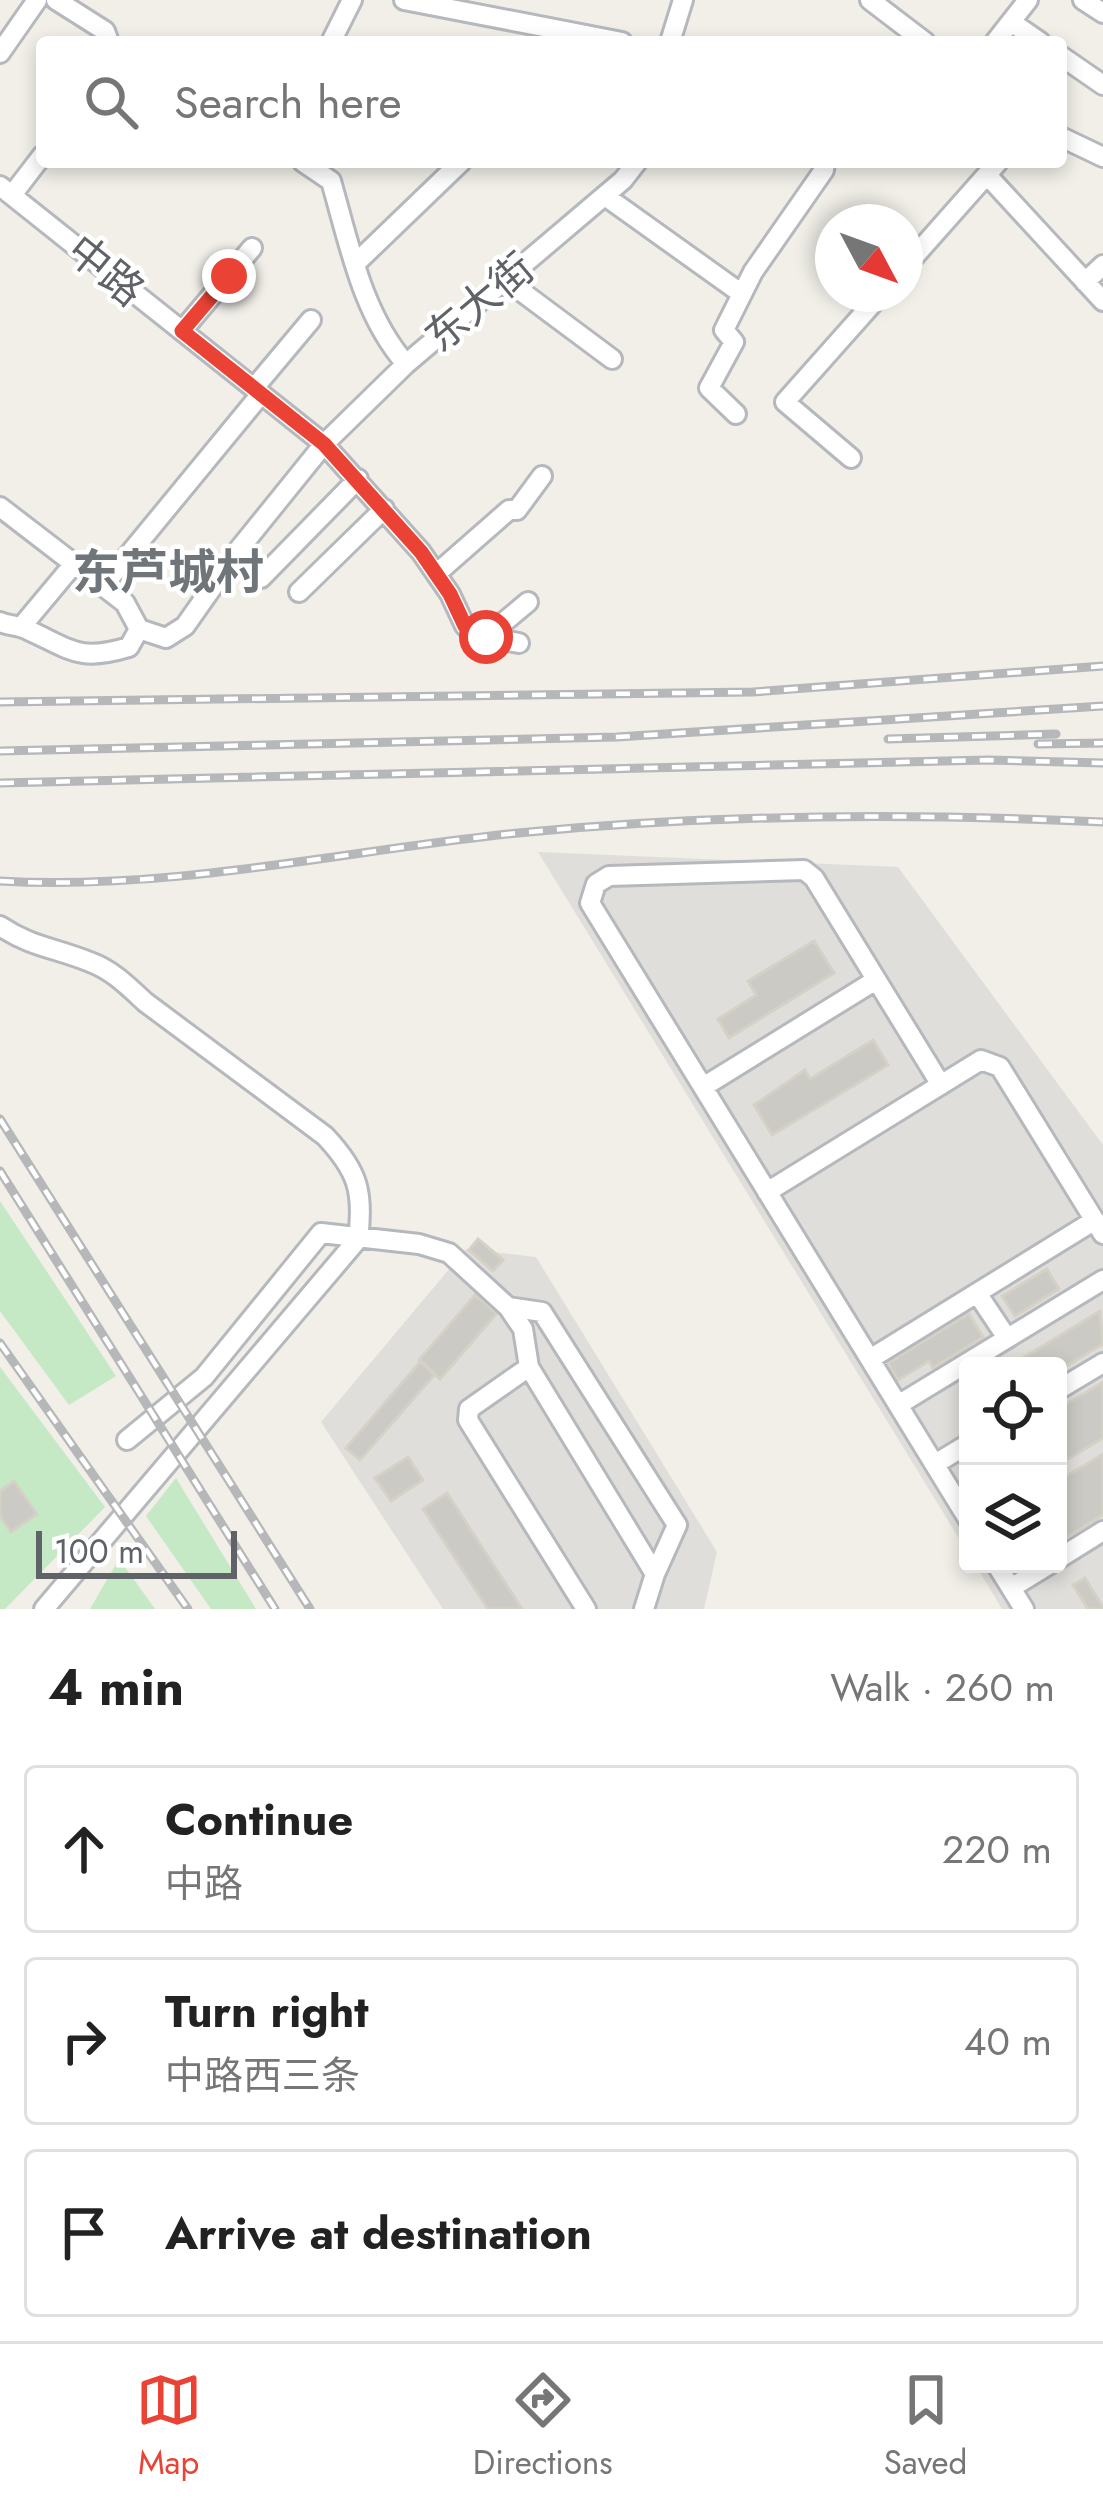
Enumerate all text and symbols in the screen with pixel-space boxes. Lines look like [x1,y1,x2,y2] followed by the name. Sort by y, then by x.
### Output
[36,36,1067,168] search box
[78,69,144,135] icon: search
[174,70,402,135] text: Search here
[815,204,923,312] north arrow
[54,220,158,321] street label: 中路
[411,239,547,366] street label: 东大街
[202,249,256,303] route end
[72,538,264,607] district label: 东芦城村
[459,610,513,664] route start
[959,1357,1067,1573] map controls
[959,1357,1067,1465] button: locate
[959,1465,1067,1573] button: layers
[36,1525,237,1578] scale bar
[54,1528,144,1575] text: 100 m
[48,1650,184,1724] text: 4 min
[830,1659,1055,1716] text: Walk · 260 m
[165,1787,353,1852] text: Continue
[51,1816,117,1882] icon: ahead
[942,1821,1052,1878] text: 220 m
[165,1855,243,1912] text: 中路
[165,1979,369,2044] text: Turn right
[51,2008,117,2074] icon: right
[964,2013,1052,2070] text: 40 m
[165,2047,360,2104] text: 中路西三条
[51,2200,117,2266] icon: arrive
[165,2201,592,2266] text: Arrive at destination
[136,2367,202,2486] tab: Map
[473,2367,613,2486] tab: Directions
[884,2367,967,2486] tab: Saved

